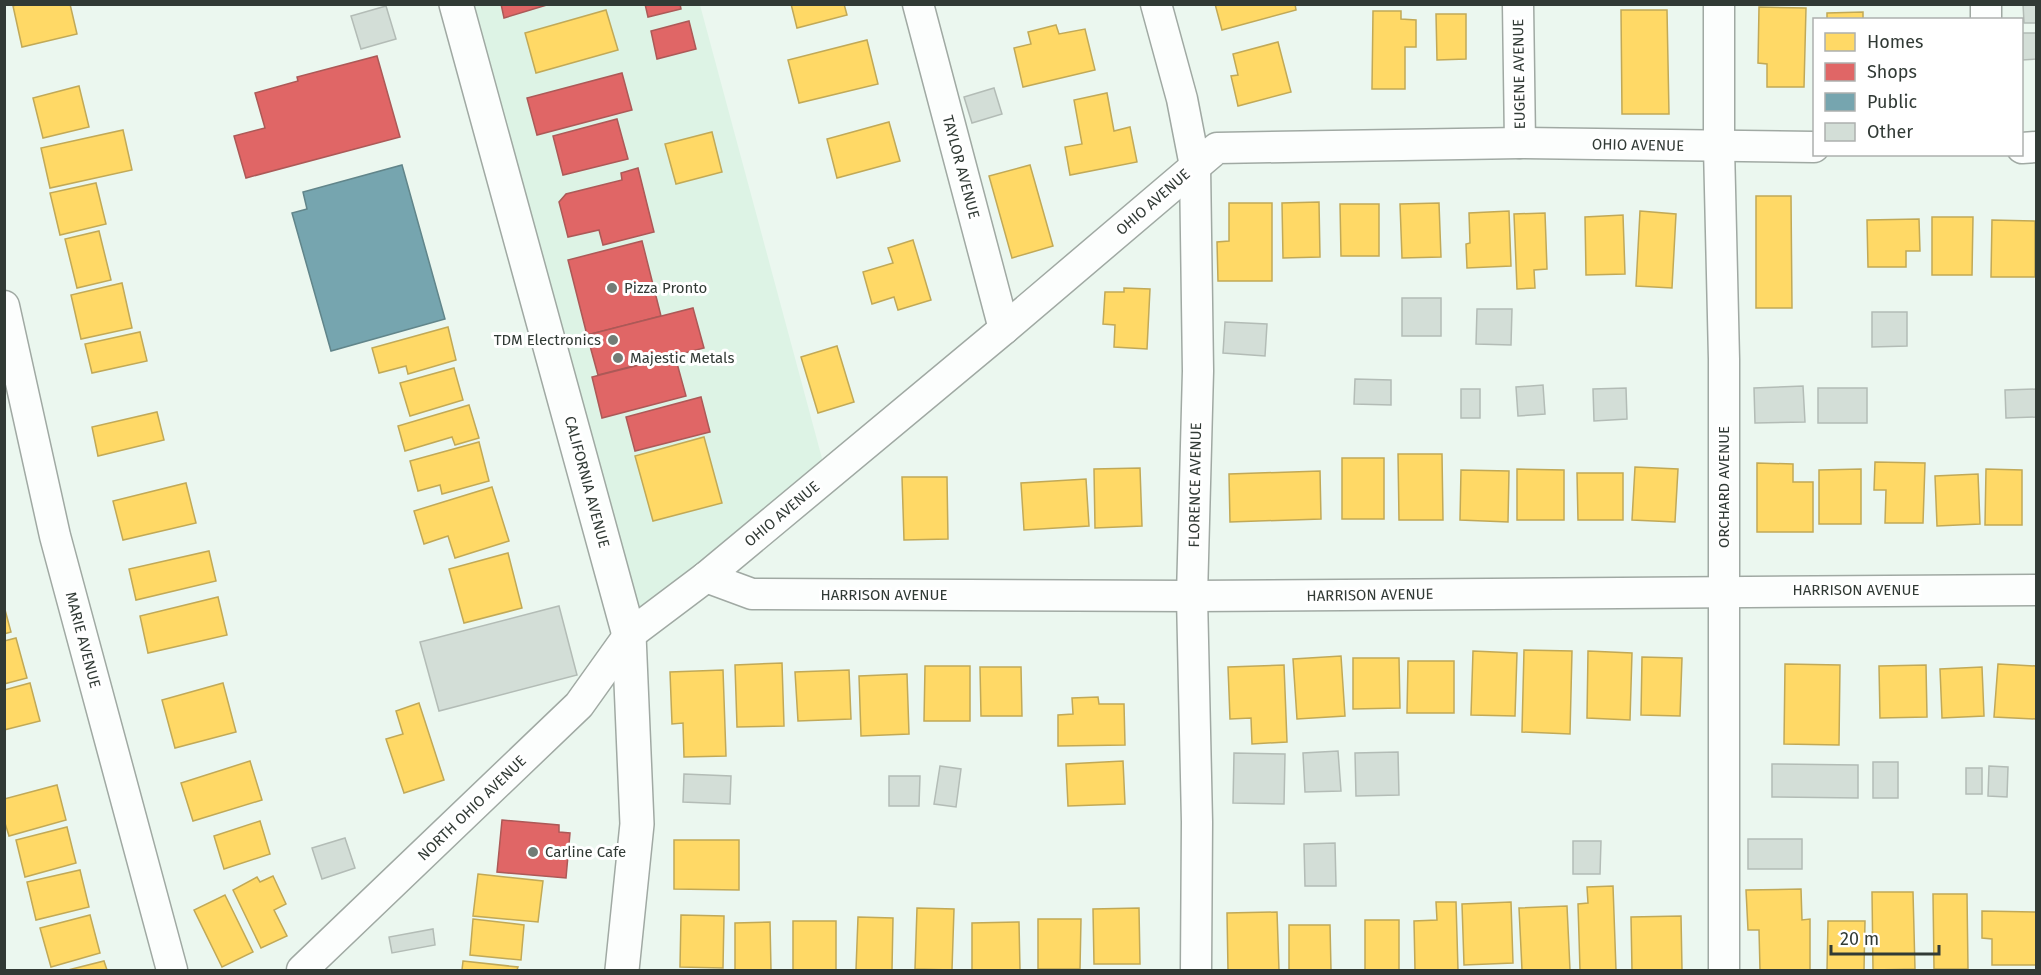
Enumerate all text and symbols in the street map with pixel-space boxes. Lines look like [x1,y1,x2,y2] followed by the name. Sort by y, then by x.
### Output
[1813,18,2023,156] legend
[1509,19,1529,129] street label: EUGENE AVENUE
[1867,31,1923,53] text: Homes
[1867,61,1917,83] text: Shops
[1867,91,1917,113] text: Public
[939,113,983,221] street label: TAYLOR AVENUE
[1867,121,1913,143] text: Other
[1592,135,1684,155] street label: OHIO AVENUE
[1112,165,1194,239] street label: OHIO AVENUE
[624,279,707,297] place label: Pizza Pronto
[605,281,619,295] marker: Pizza Pronto
[494,331,601,349] place label: TDM Electronics
[606,333,620,347] marker: TDM Electronics
[630,349,734,367] place label: Majestic Metals
[611,351,625,365] marker: Majestic Metals
[561,414,613,550] street label: CALIFORNIA AVENUE
[1185,422,1205,548] street label: FLORENCE AVENUE
[1715,426,1733,548] street label: ORCHARD AVENUE
[741,477,823,551] street label: OHIO AVENUE
[1792,581,1920,599] street label: HARRISON AVENUE
[1306,585,1434,605] street label: HARRISON AVENUE
[820,586,948,604] street label: HARRISON AVENUE
[62,590,104,690] street label: MARIE AVENUE
[414,752,530,864] street label: NORTH OHIO AVENUE
[545,843,626,861] place label: Carline Cafe
[526,845,540,859] marker: Carline Cafe
[1831,918,1939,956] scale bar
[1840,928,1879,950] text: 20 m

